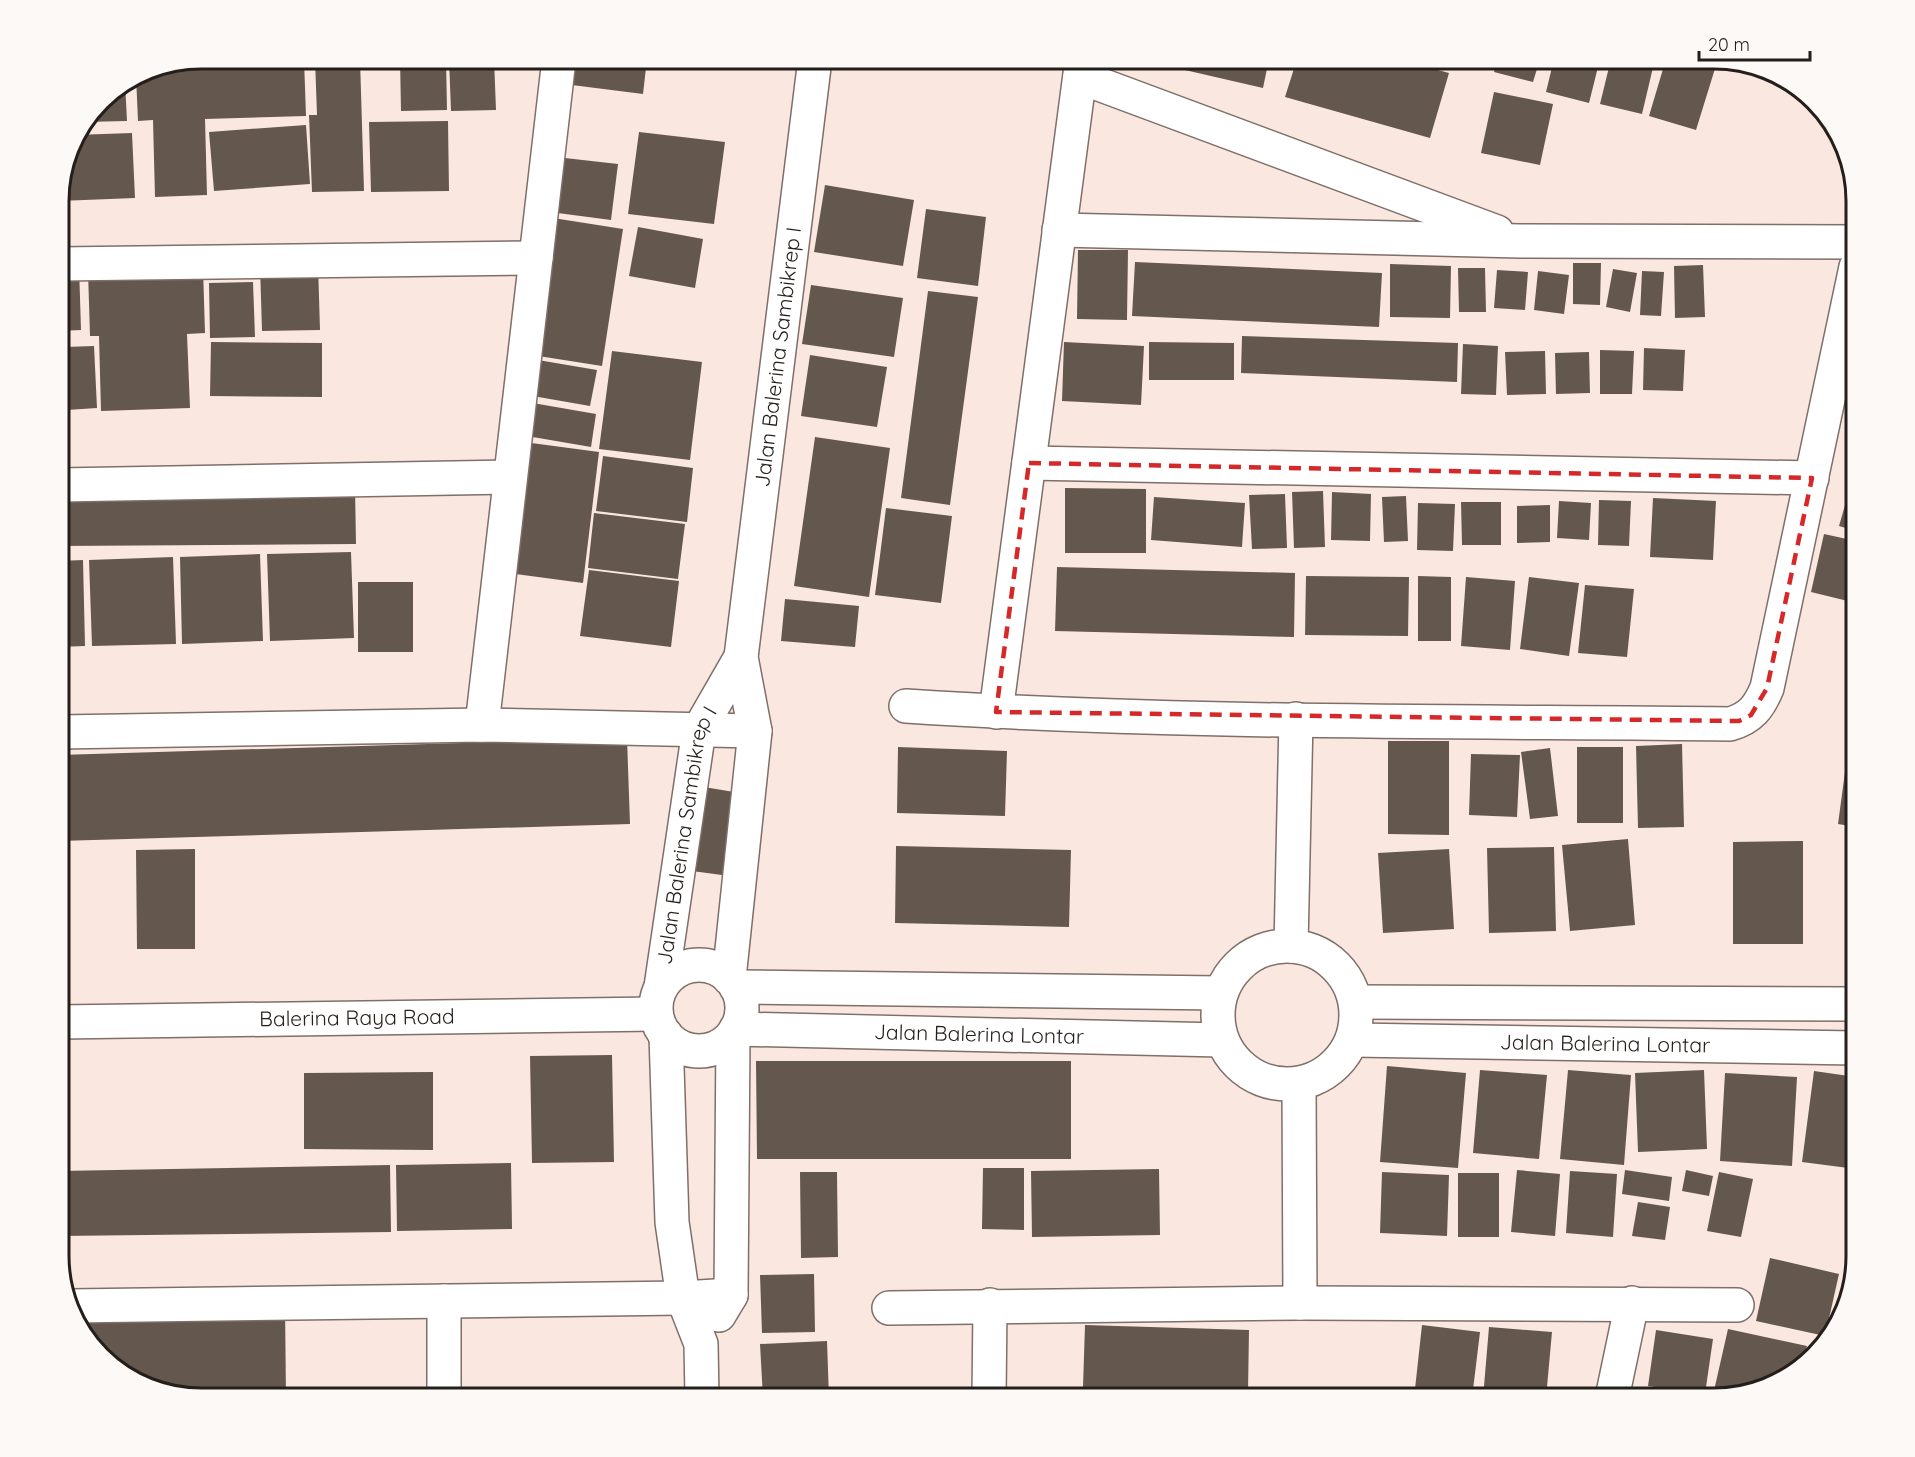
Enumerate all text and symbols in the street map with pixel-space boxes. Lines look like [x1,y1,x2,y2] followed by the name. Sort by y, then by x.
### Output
[1699,24,1810,62] scale bar
[1708,33,1750,56] text: 20 m
[748,225,806,488] street label: Jalan Balerina Sambikrep I
[651,701,722,966] street label: Jalan Balerina Sambikrep I
[259,1003,455,1031] street label: Balerina Raya Road
[874,1018,1084,1049] street label: Jalan Balerina Lontar
[1500,1028,1710,1058] street label: Jalan Balerina Lontar

